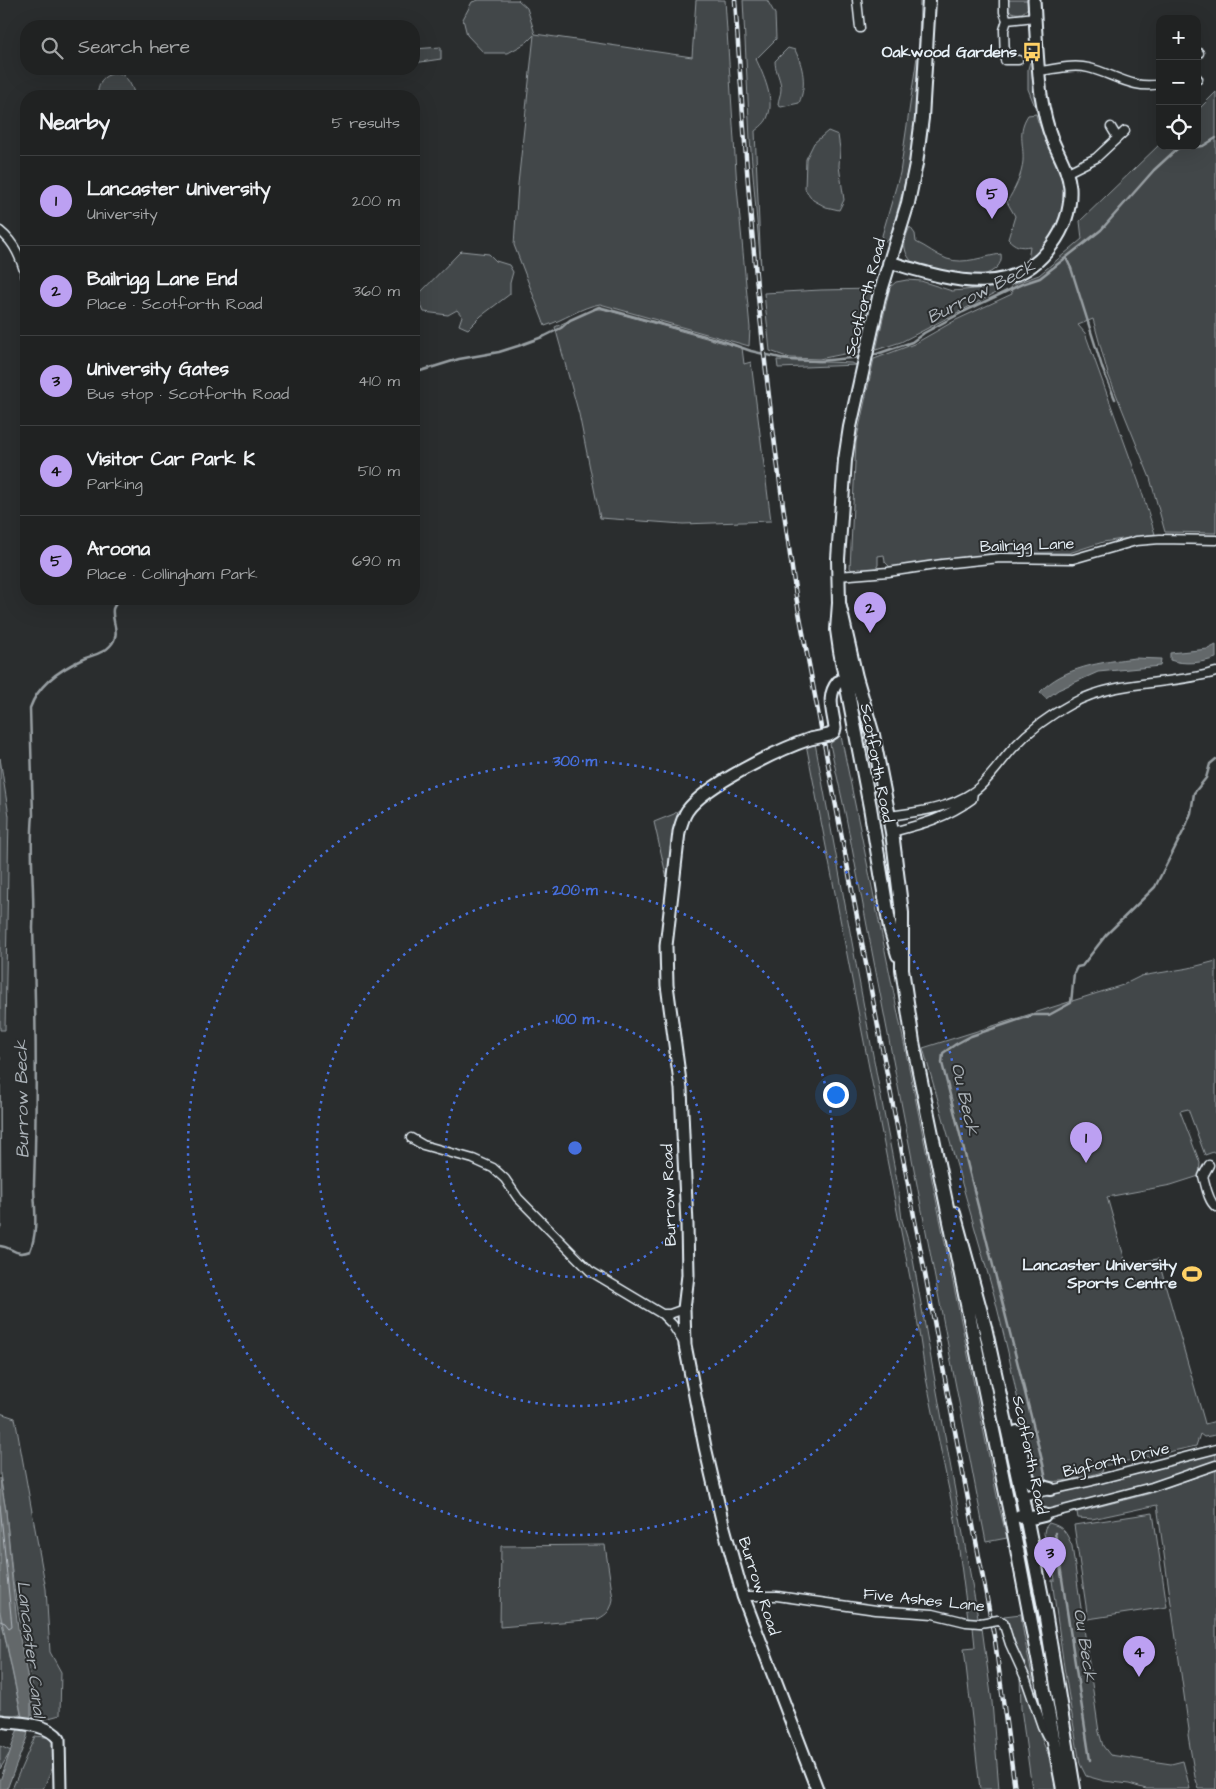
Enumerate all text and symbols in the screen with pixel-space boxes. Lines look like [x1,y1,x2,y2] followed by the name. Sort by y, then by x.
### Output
[1156,15,1201,150] map controls
[1156,15,1201,60] button: +
[20,20,420,75] search box
[38,34,66,62] icon: search
[78,34,190,61] text: Search here
[882,41,1017,63] place label: Oakwood Gardens
[1021,41,1043,63] bus stop icon: Oakwood Gardens
[1156,60,1201,105] button: −
[1156,105,1201,150] button: locate
[40,108,110,137] text: Nearby
[332,112,400,134] text: 5 results
[87,176,271,203] text: Lancaster University
[976,178,1008,219] pin: 5
[55,190,57,212] text: 1
[352,190,400,212] text: 200 m
[87,203,158,225] text: University
[839,236,891,358] street label: Scotforth Road
[922,253,1040,330] water label: Burrow Beck
[87,266,237,293] text: Bailrigg Lane End
[51,280,61,302] text: 2
[353,280,400,302] text: 360 m
[87,293,262,315] text: Place · Scotforth Road
[87,356,229,383] text: University Gates
[52,370,60,392] text: 3
[358,370,400,392] text: 410 m
[87,383,289,405] text: Bus stop · Scotforth Road
[87,446,255,473] text: Visitor Car Park K
[51,460,61,482] text: 4
[358,460,400,482] text: 510 m
[87,473,143,495] text: Parking
[979,532,1075,559] street label: Bailrigg Lane
[87,536,150,563] text: Aroona
[50,550,62,572] text: 5
[352,550,400,572] text: 690 m
[87,563,258,585] text: Place · Collingham Park
[854,592,886,633] pin: 2
[855,702,899,824] street label: Scotforth Road
[552,751,597,772] text: 300 m
[551,880,598,901] text: 200 m
[556,1009,595,1030] text: 100 m
[8,1039,36,1159] water label: Burrow Beck
[945,1060,986,1138] water label: Ou Beck
[823,1082,849,1108] your location
[1070,1122,1102,1163] pin: 1
[566,1139,584,1157] centre of rings
[656,1144,682,1246] street label: Burrow Road
[1022,1254,1177,1294] place label: Lancaster University Sports Centre
[1181,1263,1203,1285] sports icon: Lancaster University Sports Centre
[1007,1394,1053,1516] street label: Scotforth Road
[1061,1437,1172,1484] street label: Bigforth Drive
[733,1534,785,1638] street label: Burrow Road
[1034,1537,1066,1578] pin: 3
[10,1579,52,1721] water label: Lancaster Canal
[862,1583,986,1617] street label: Five Ashes Lane
[1067,1607,1103,1684] water label: Ou Beck
[1123,1636,1155,1677] pin: 4

